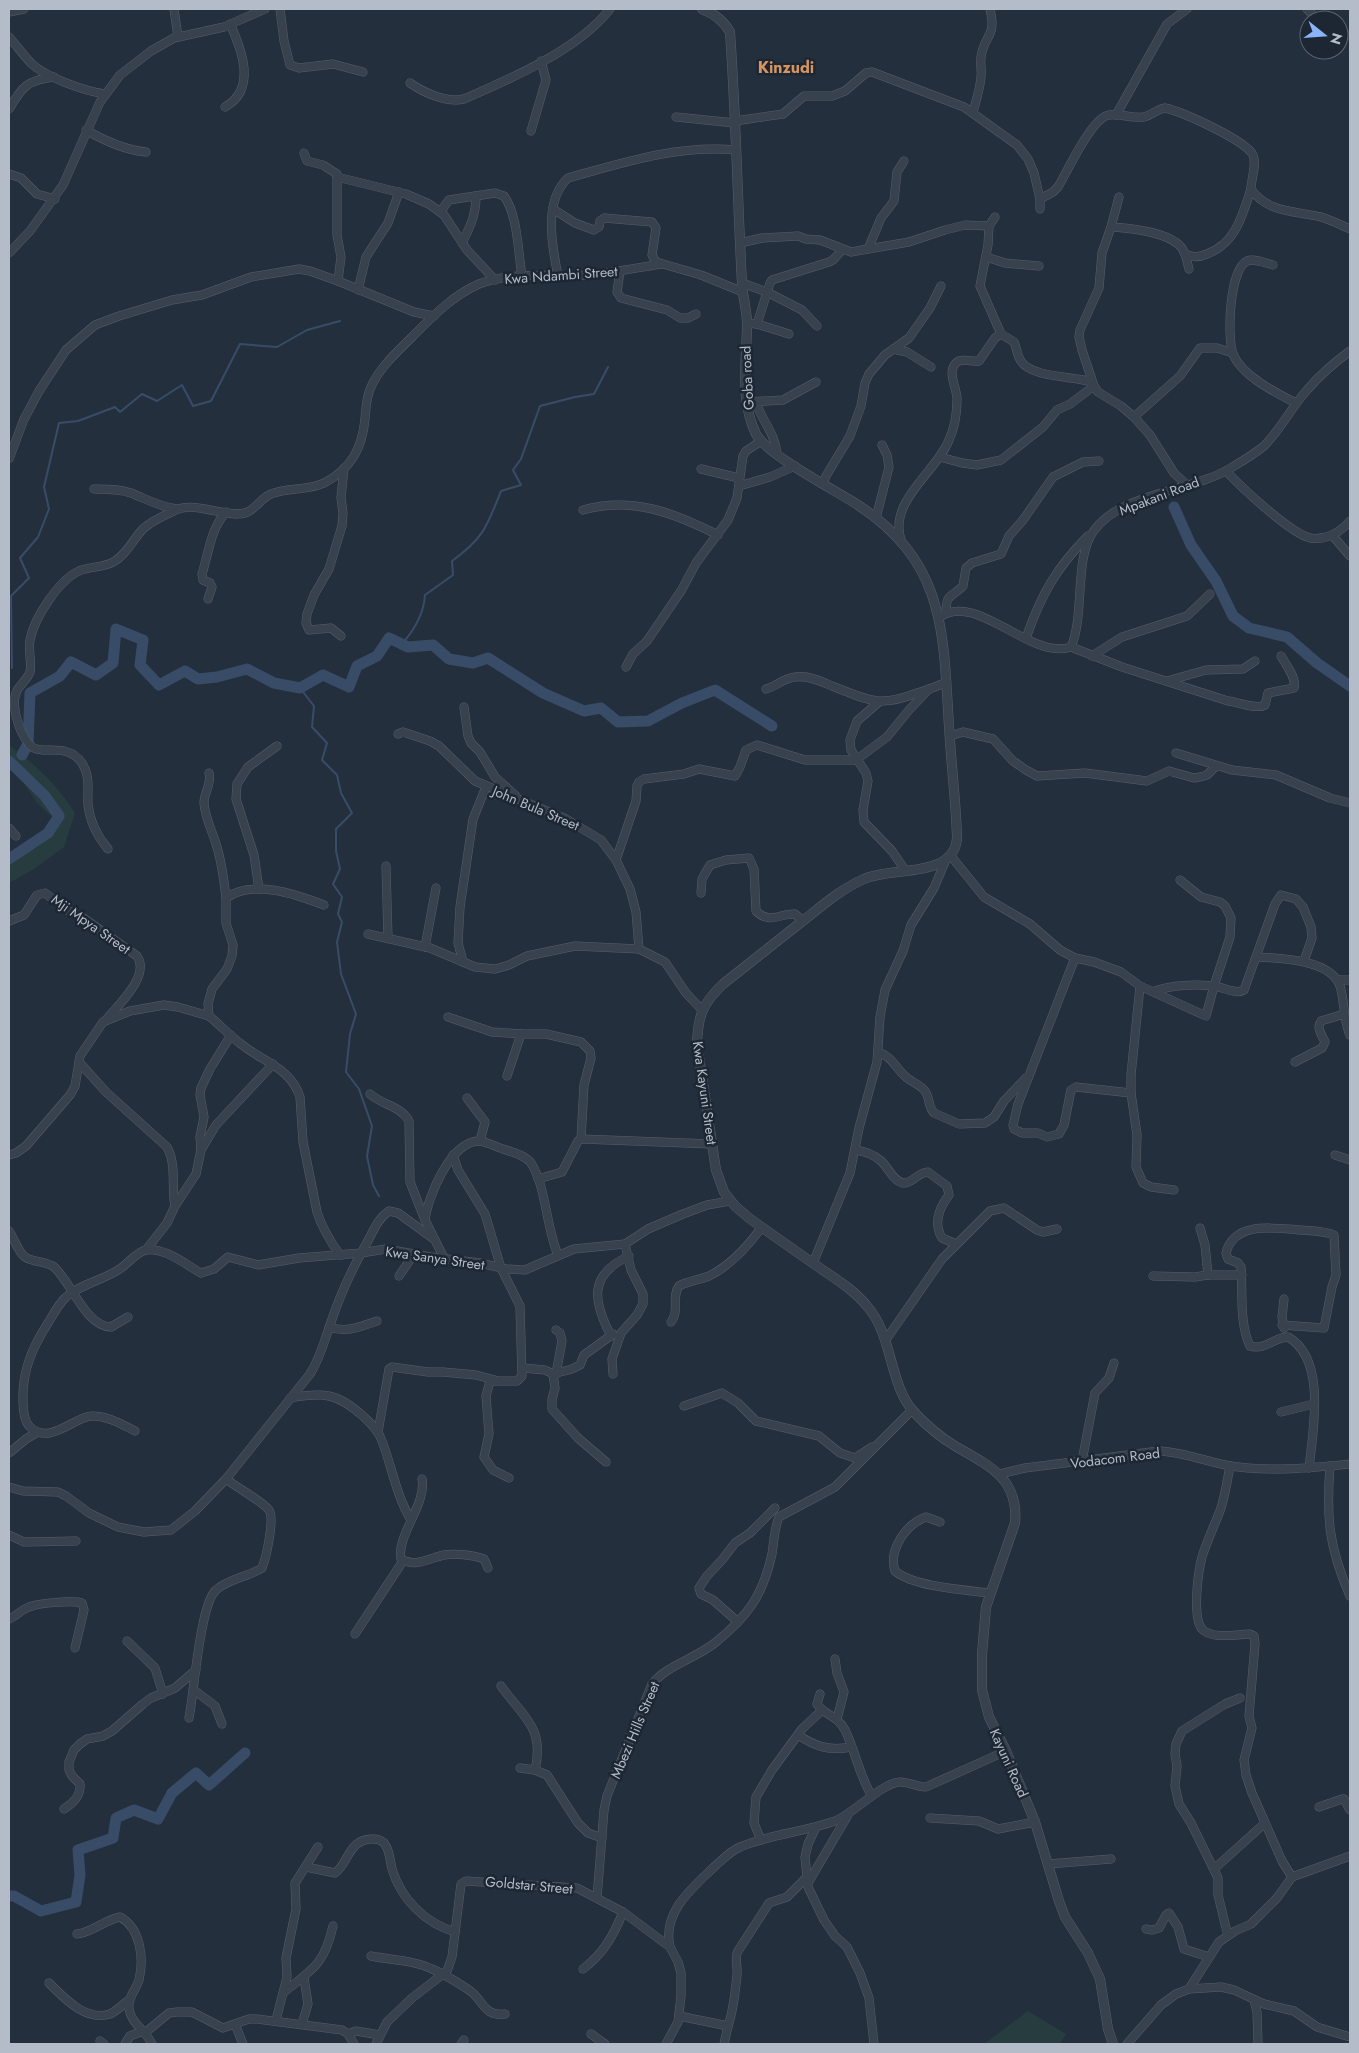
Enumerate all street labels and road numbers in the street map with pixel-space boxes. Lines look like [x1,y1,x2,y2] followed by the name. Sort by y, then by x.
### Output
[504,261,619,289] street label: Kwa Ndambi Street
[735,345,759,411] street label: Goba road
[1116,472,1202,520] street label: Mpakani Road
[488,780,583,836] street label: John Bula Street
[47,889,135,959] street label: Mji Mpya Street
[688,1040,722,1147] street label: Kwa Kayuni Street
[384,1241,486,1275] street label: Kwa Sanya Street
[1069,1443,1161,1473] street label: Vodacom Road
[605,1678,665,1782] street label: Mbezi Hills Street
[985,1725,1033,1801] street label: Kayuni Road
[484,1871,574,1899] street label: Goldstar Street

